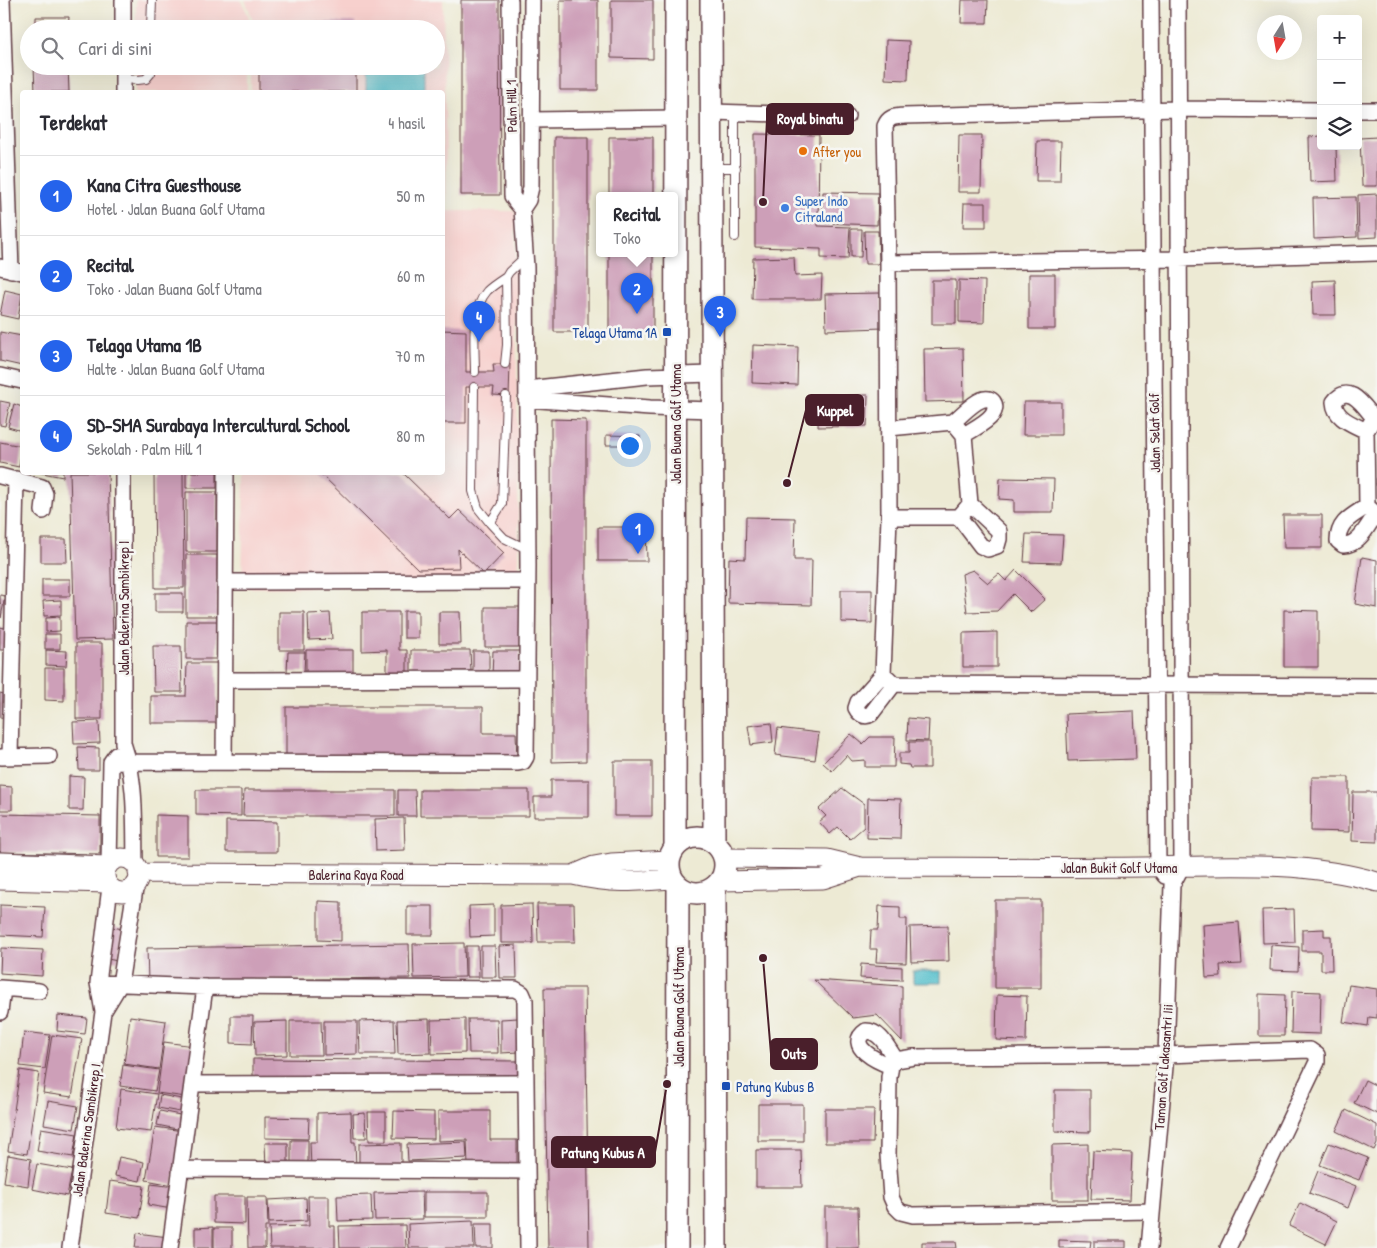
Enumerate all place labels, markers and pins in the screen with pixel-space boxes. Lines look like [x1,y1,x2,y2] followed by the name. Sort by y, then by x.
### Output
[767,104,853,134] callout: Royal binatu
[813,142,861,162] place label: After you
[797,145,809,157] marker: After you
[795,191,848,226] place label: Super Indo Citraland
[779,202,791,214] marker: Super Indo Citraland
[621,273,653,314] pin: 2
[704,296,736,337] pin: 3
[463,301,495,342] pin: 4
[573,323,657,343] place label: Telaga Utama 1A
[661,326,673,338] marker: Telaga Utama 1A
[806,395,863,425] callout: Kuppel
[622,513,654,554] pin: 1
[771,1039,817,1069] callout: Outs
[736,1077,814,1097] place label: Patung Kubus B
[720,1080,732,1092] marker: Patung Kubus B
[552,1137,655,1167] callout: Patung Kubus A

